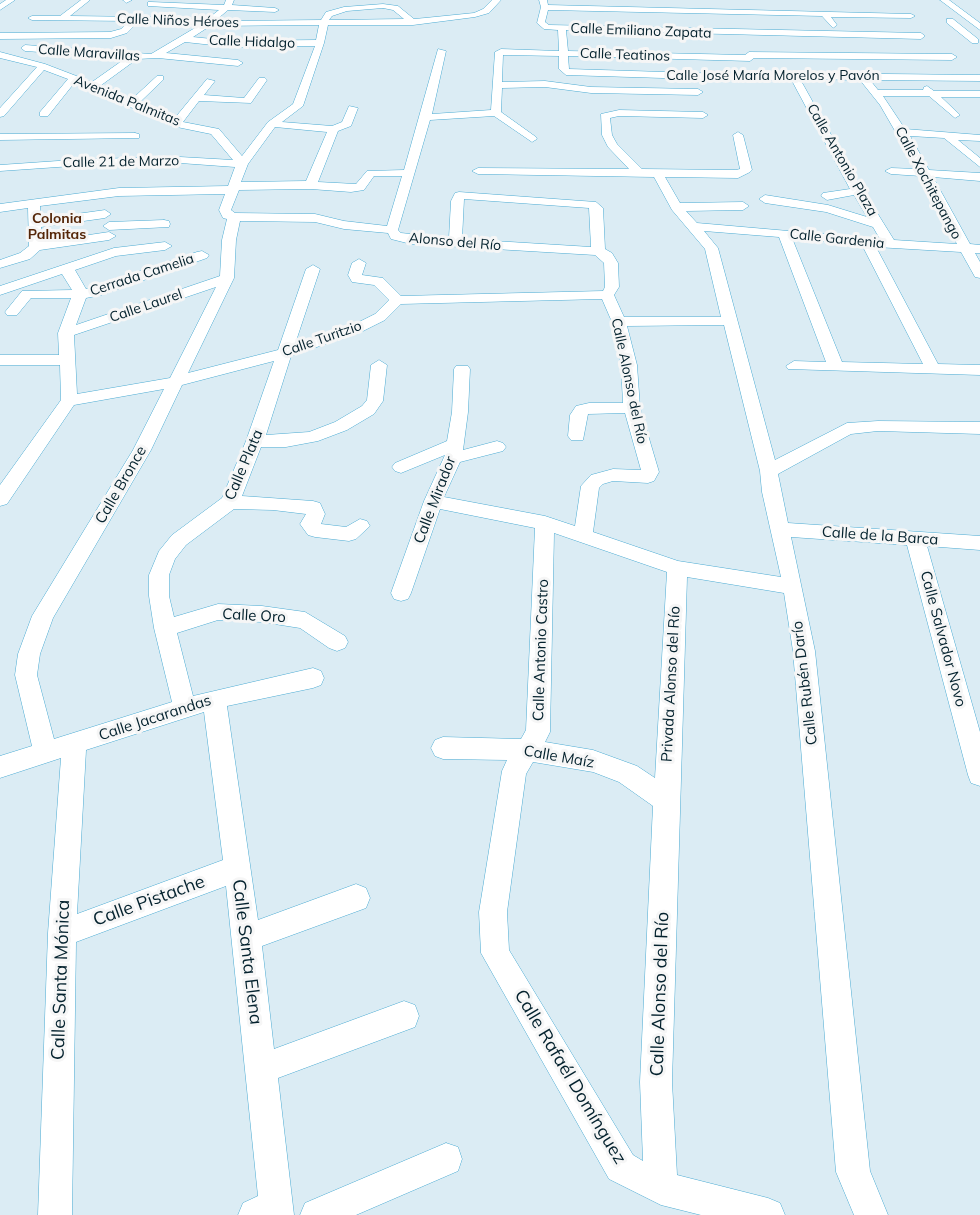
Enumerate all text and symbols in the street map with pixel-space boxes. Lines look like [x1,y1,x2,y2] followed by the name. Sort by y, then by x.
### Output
[117,10,239,32] street label: Calle Niños Héroes
[570,20,712,42] street label: Calle Emiliano Zapata
[209,32,295,52] street label: Calle Hidalgo
[37,41,141,65] street label: Calle Maravillas
[580,45,670,65] street label: Calle Teatinos
[666,68,880,84] street label: Calle José María Morelos y Pavón
[71,72,183,130] street label: Avenida Palmitas
[803,101,881,219] street label: Calle Antonio Plaza
[891,124,965,242] street label: Calle Xochitepango
[63,153,179,171] street label: Calle 21 de Marzo
[28,211,86,244] district label: Colonia Palmitas
[789,226,885,252] street label: Calle Gardenia
[408,230,502,254] street label: Alonso del Río
[88,250,196,300] street label: Cerrada Camelia
[107,286,185,326] street label: Calle Laurel
[607,317,651,445] street label: Calle Alonso del Río
[280,318,364,360] street label: Calle Turitzio
[221,427,267,503] street label: Calle Plata
[92,443,150,527] street label: Calle Bronce
[410,454,460,546] street label: Calle Mirador
[821,523,939,549] street label: Calle de la Barca
[916,569,970,709] street label: Calle Salvador Novo
[530,579,552,721] street label: Calle Antonio Castro
[222,605,286,627] street label: Calle Oro
[658,605,684,763] street label: Privada Alonso del Río
[788,620,822,746] street label: Calle Rubén Darío
[97,691,213,745] street label: Calle Jacarandas
[522,742,596,772] street label: Calle Maíz
[90,871,208,931] street label: Calle Pistache
[227,878,267,1026] street label: Calle Santa Elena
[47,899,75,1061] street label: Calle Santa Mónica
[646,911,674,1077] street label: Calle Alonso del Río
[509,986,631,1168] street label: Calle Rafaél Domínguez

